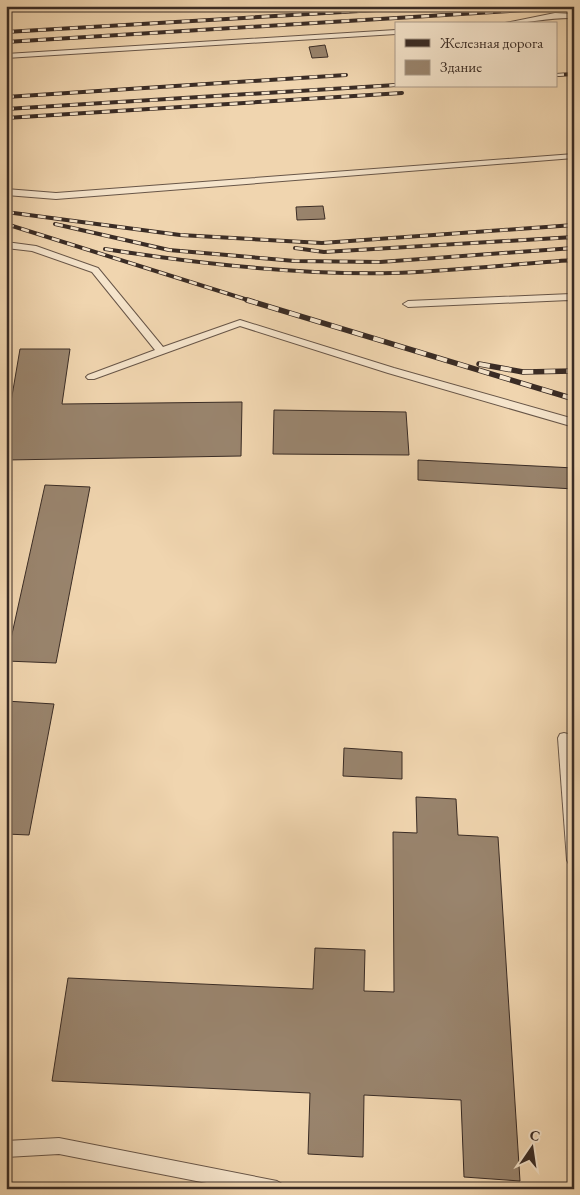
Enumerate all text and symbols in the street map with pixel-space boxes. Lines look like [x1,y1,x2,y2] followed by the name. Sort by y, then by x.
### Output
[395,22,558,88] legend
[439,33,543,52] text: Железная дорога
[440,57,482,76] text: Здание
[508,1122,558,1172] north arrow
[528,1125,542,1145] text: С

